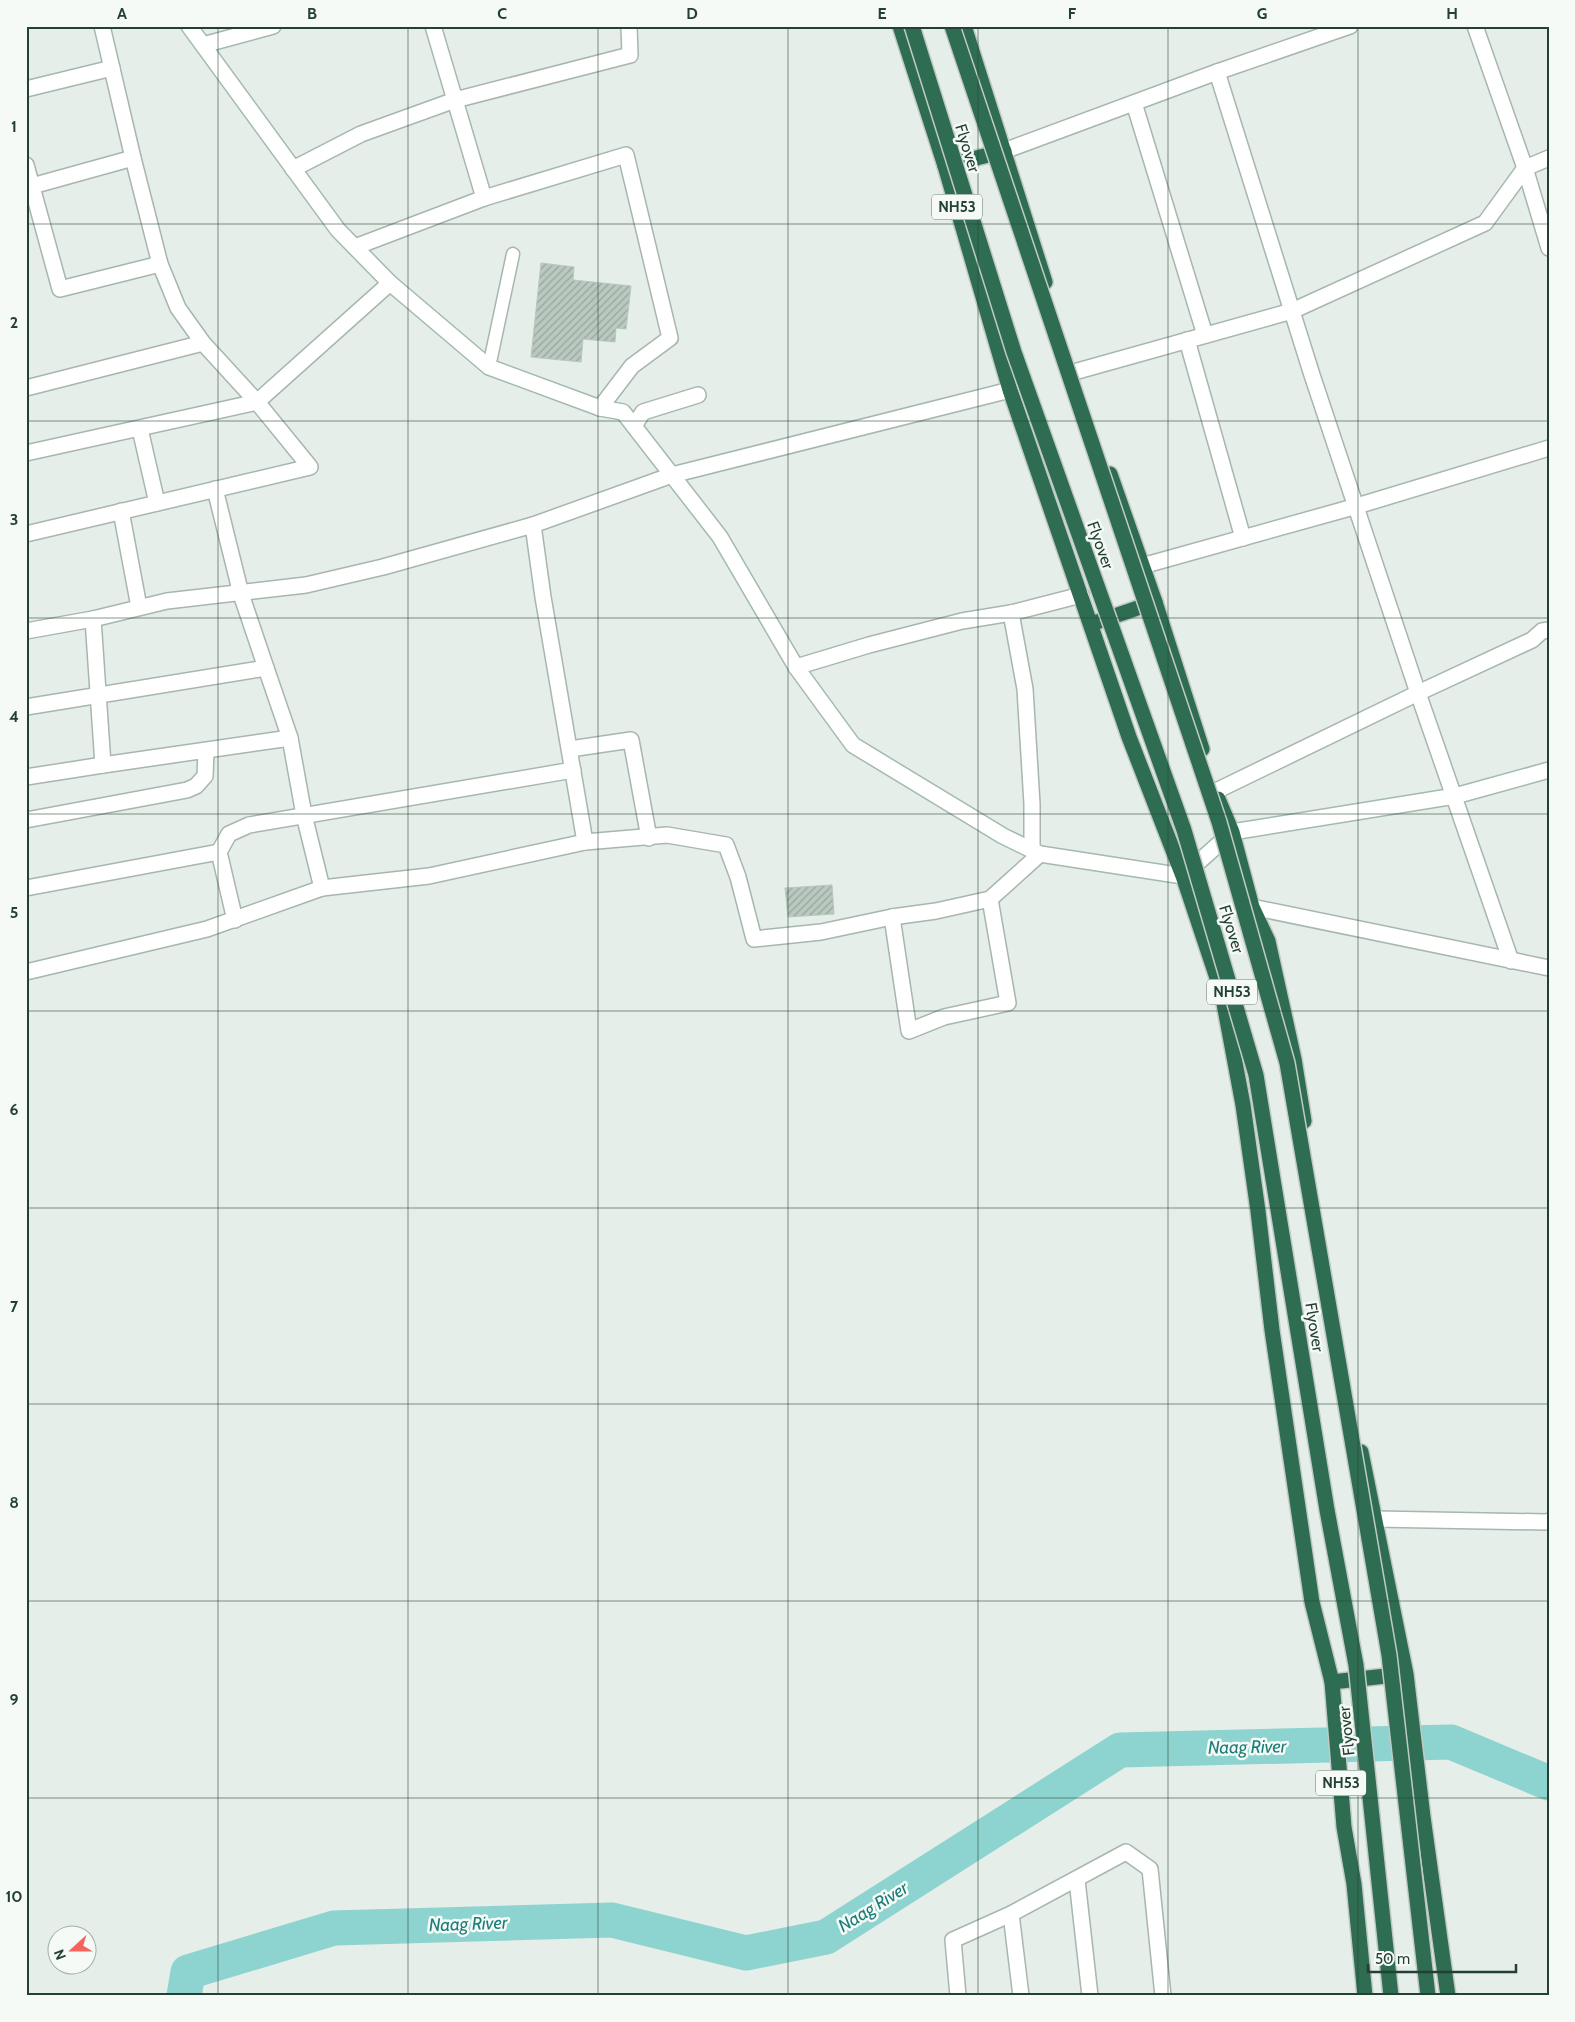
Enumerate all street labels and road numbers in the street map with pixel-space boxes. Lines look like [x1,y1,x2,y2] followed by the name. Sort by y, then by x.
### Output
[951,122,984,176] street label: Flyover
[932,194,982,220] road number: NH53
[1083,519,1118,573] street label: Flyover
[1215,903,1248,957] street label: Flyover
[1207,980,1257,1004] road number: NH53
[1301,1301,1328,1354] street label: Flyover
[1334,1704,1359,1757] street label: Flyover
[1316,1770,1366,1796] road number: NH53

